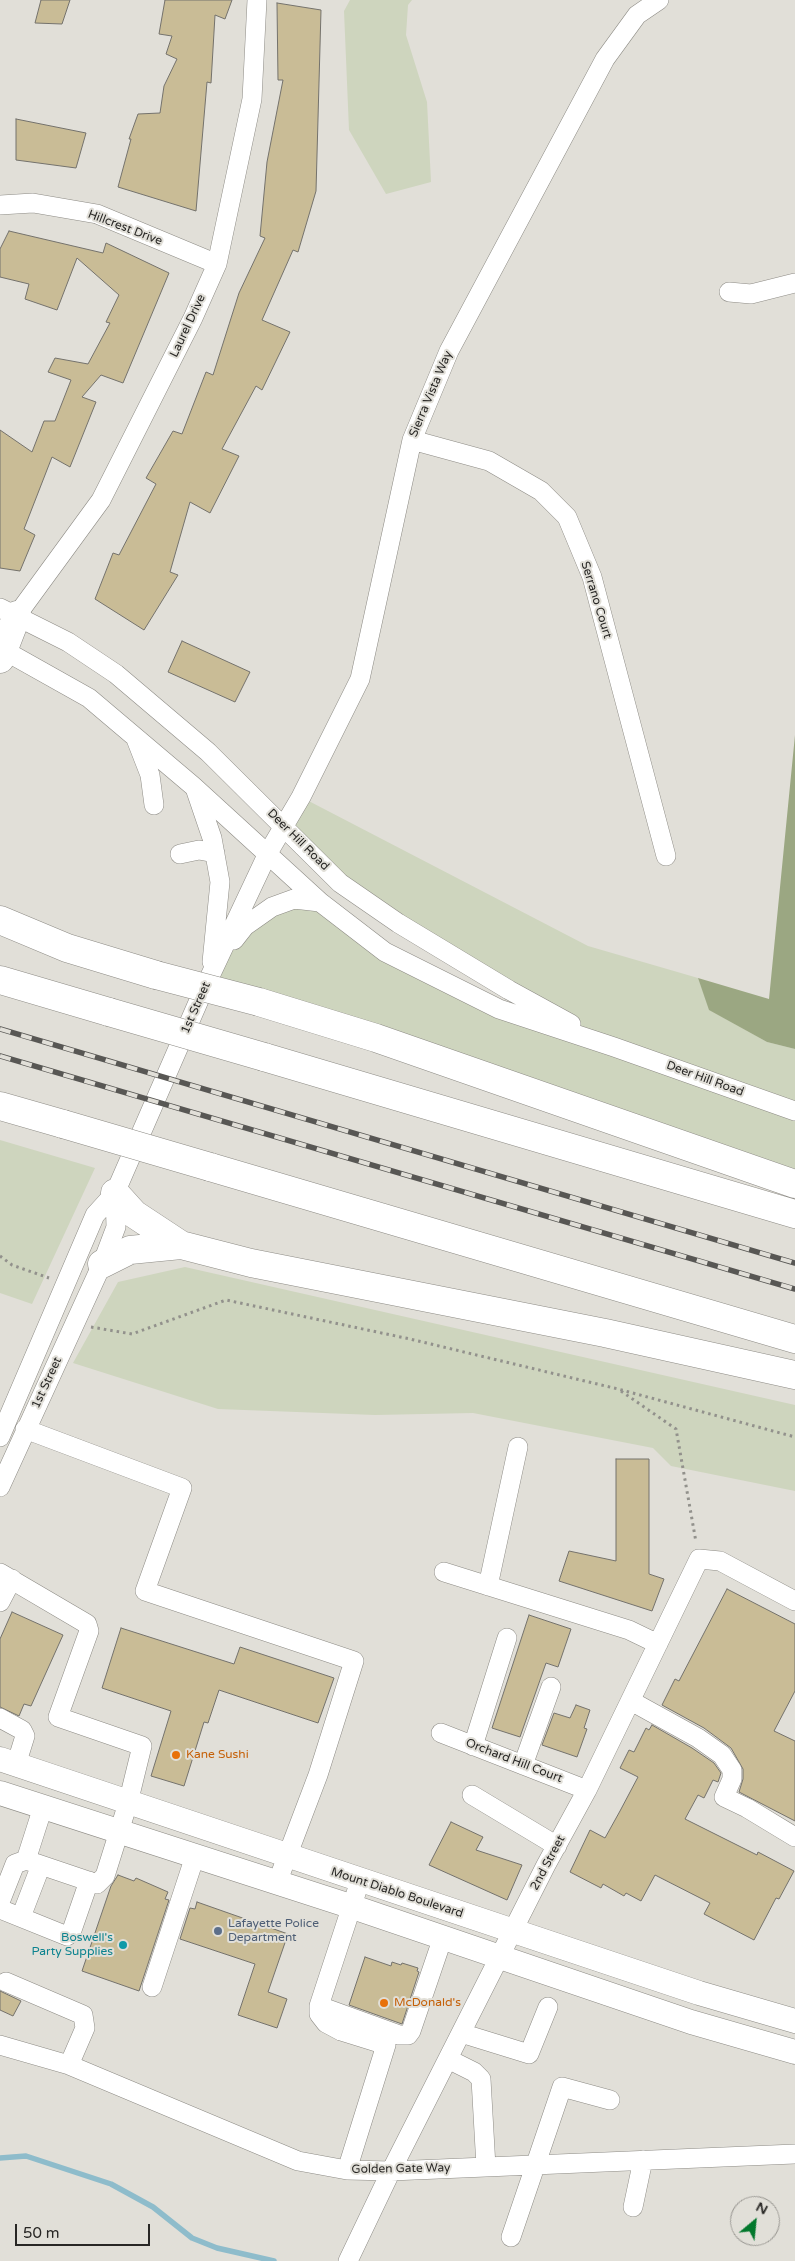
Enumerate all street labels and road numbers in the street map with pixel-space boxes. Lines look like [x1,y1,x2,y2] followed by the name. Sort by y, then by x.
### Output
[86,207,164,249] street label: Hillcrest Drive
[167,292,209,360] street label: Laurel Drive
[406,349,456,439] street label: Sierra Vista Way
[577,560,615,640] street label: Serrano Court
[264,806,332,874] street label: Deer Hill Road
[178,980,214,1036] street label: 1st Street
[664,1058,746,1100] street label: Deer Hill Road
[29,1355,65,1411] street label: 1st Street
[464,1736,564,1786] street label: Orchard Hill Court
[528,1833,568,1893] street label: 2nd Street
[329,1865,465,1921] street label: Mount Diablo Boulevard
[351,2161,451,2177] street label: Golden Gate Way

